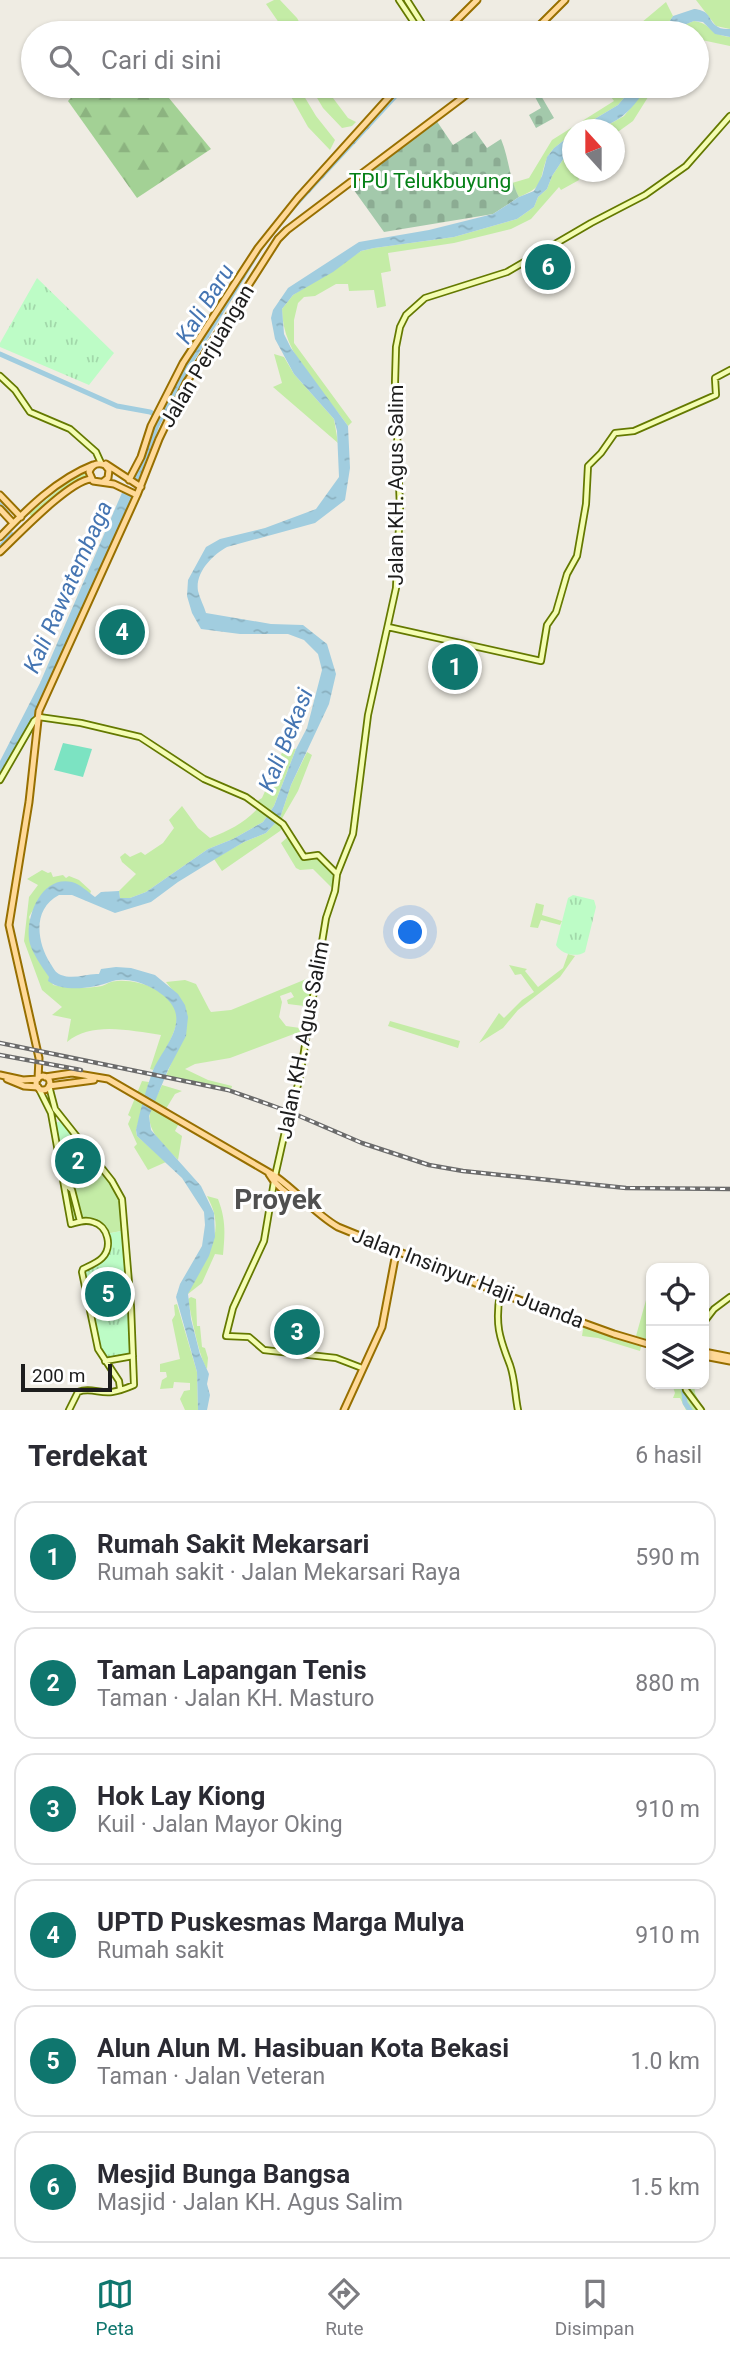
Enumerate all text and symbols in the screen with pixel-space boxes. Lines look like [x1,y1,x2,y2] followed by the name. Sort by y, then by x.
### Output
[21,21,709,98] search box
[45,41,83,79] icon: search
[101,45,222,75] text: Cari di sini
[562,119,625,182] north arrow
[349,169,511,193] park label: TPU Telukbuyung
[525,241,571,293] pin: 6
[170,259,240,349] water label: Kali Baru
[155,280,259,432] street label: Jalan Perjuangan
[384,385,408,585] street label: Jalan KH. Agus Salim
[18,497,118,677] water label: Kali Rawatembaga
[99,606,145,658] pin: 4
[432,641,478,693] pin: 1
[253,684,319,795] water label: Kali Bekasi
[393,915,427,949] your location
[272,939,334,1141] street label: Jalan KH. Agus Salim
[55,1135,101,1187] pin: 2
[234,1183,323,1216] district label: Proyek
[349,1223,587,1333] street label: Jalan Insinyur Haji Juanda
[646,1263,709,1389] map controls
[646,1263,709,1326] button: locate
[85,1268,131,1320] pin: 5
[274,1306,320,1358] pin: 3
[646,1326,709,1389] button: layers
[21,1361,112,1393] scale bar
[32,1364,85,1387] text: 200 m
[28,1438,147,1473] text: Terdekat
[635,1442,702,1469] text: 6 hasil
[97,1529,369,1559] text: Rumah Sakit Mekarsari
[46,1544,60,1571] text: 1
[635,1544,700,1571] text: 590 m
[97,1559,461,1586] text: Rumah sakit · Jalan Mekarsari Raya
[97,1655,367,1685] text: Taman Lapangan Tenis
[46,1670,60,1697] text: 2
[635,1670,700,1697] text: 880 m
[97,1685,374,1712] text: Taman · Jalan KH. Masturo
[97,1781,265,1811] text: Hok Lay Kiong
[46,1796,60,1823] text: 3
[635,1796,700,1823] text: 910 m
[97,1811,343,1838] text: Kuil · Jalan Mayor Oking
[97,1907,465,1937] text: UPTD Puskesmas Marga Mulya
[46,1922,60,1949] text: 4
[635,1922,700,1949] text: 910 m
[97,1937,224,1964] text: Rumah sakit
[97,2033,509,2063] text: Alun Alun M. Hasibuan Kota Bekasi
[46,2048,60,2075] text: 5
[631,2048,700,2075] text: 1.0 km
[97,2063,325,2090] text: Taman · Jalan Veteran
[97,2159,350,2189] text: Mesjid Bunga Bangsa
[46,2174,60,2201] text: 6
[631,2174,700,2201] text: 1.5 km
[97,2189,403,2216] text: Masjid · Jalan KH. Agus Salim
[96,2275,134,2340] tab: Peta
[325,2275,364,2340] tab: Rute
[555,2275,634,2340] tab: Disimpan

